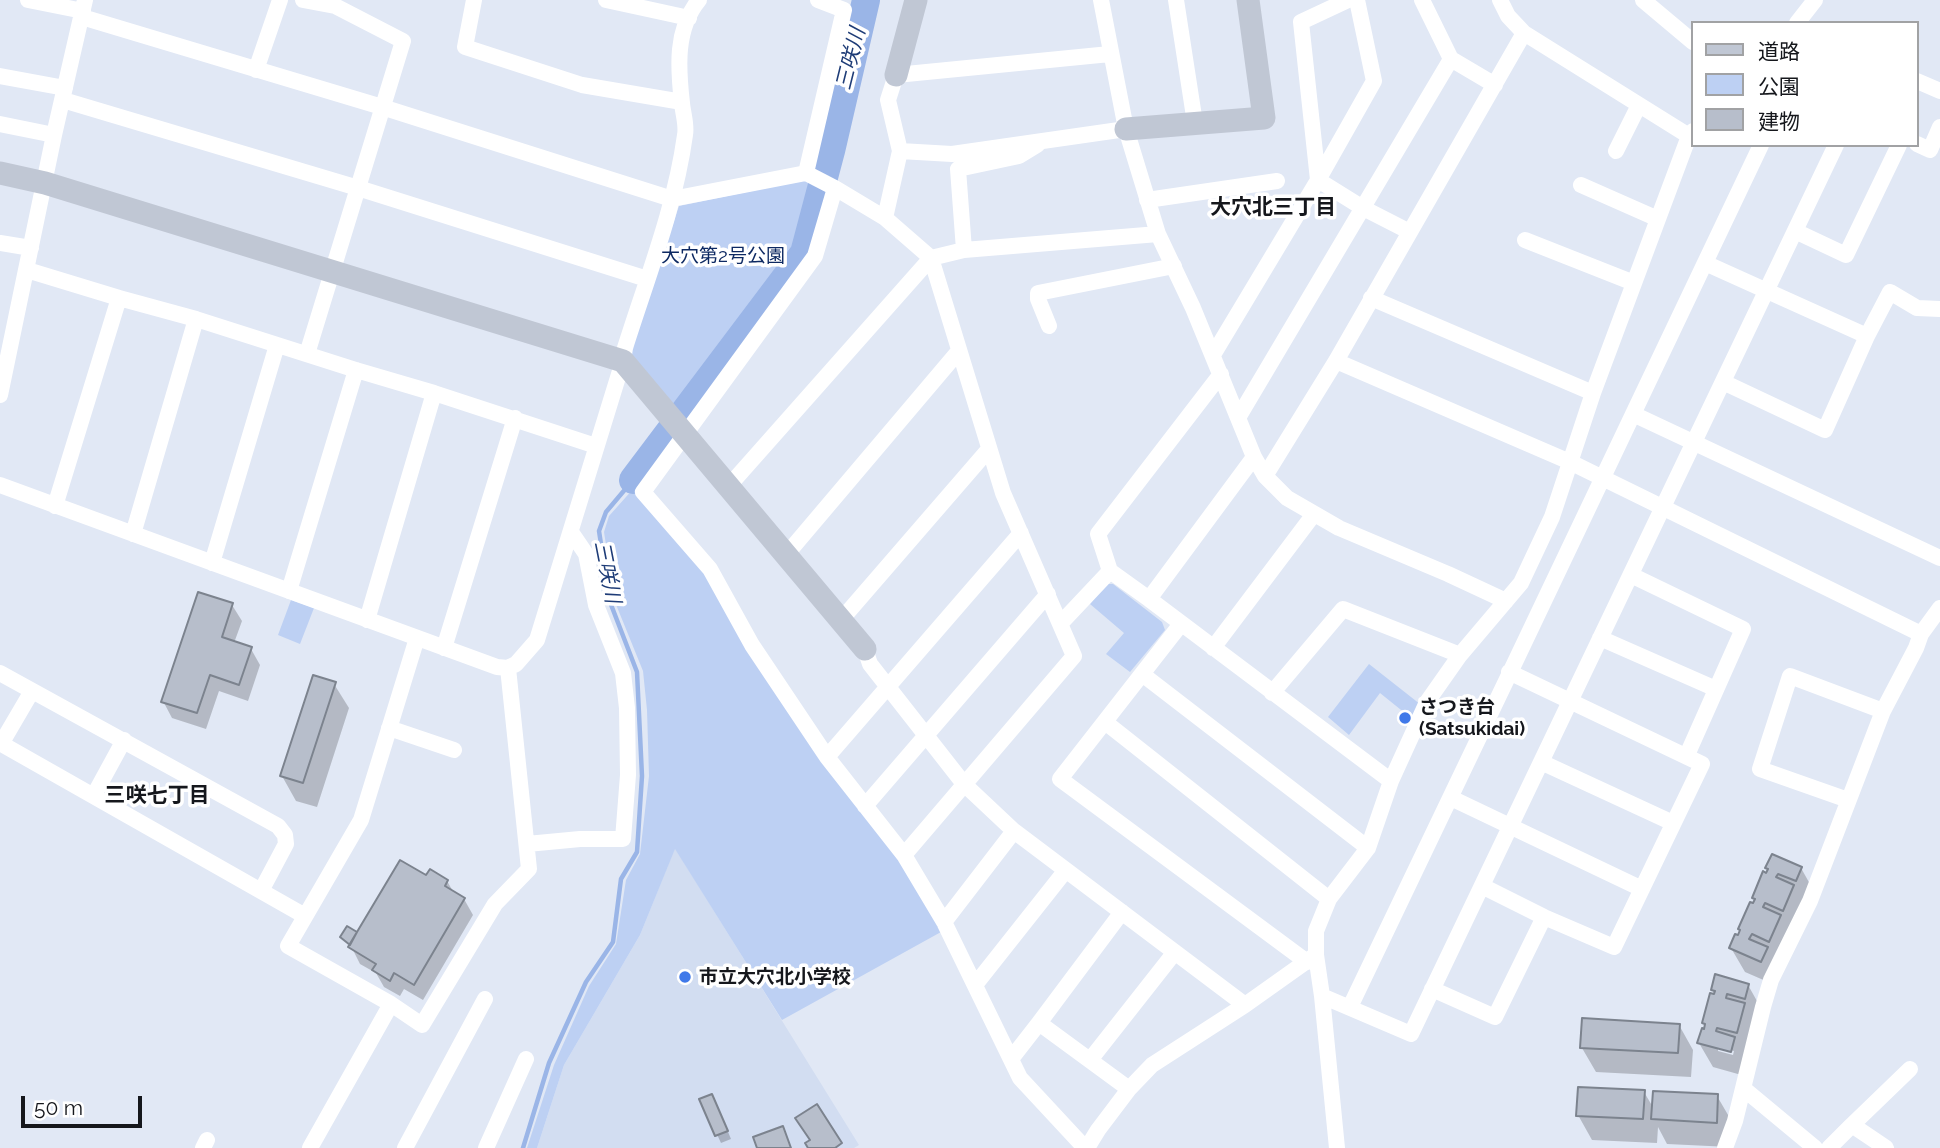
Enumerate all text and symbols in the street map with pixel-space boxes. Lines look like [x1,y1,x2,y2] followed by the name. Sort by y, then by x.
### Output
[1692,21,1919,147] legend
[831,25,871,93] water label: 三咲川
[1758,39,1800,64] text: 道路
[1758,74,1800,99] text: 公園
[1758,109,1800,134] text: 建物
[1210,195,1336,221] district label: 大穴北三丁目
[661,245,785,267] park label: 大穴第2号公園
[589,539,625,605] water label: 三咲川
[1419,696,1525,740] place label: さつき台 (Satsukidai)
[1397,710,1413,726] marker: さつき台 (Satsukidai)
[105,783,209,809] district label: 三咲七丁目
[699,966,851,988] place label: 市立大穴北小学校
[677,969,693,985] marker: 市立大穴北小学校
[24,1082,145,1126] scale bar
[34,1095,83,1120] text: 50 m

